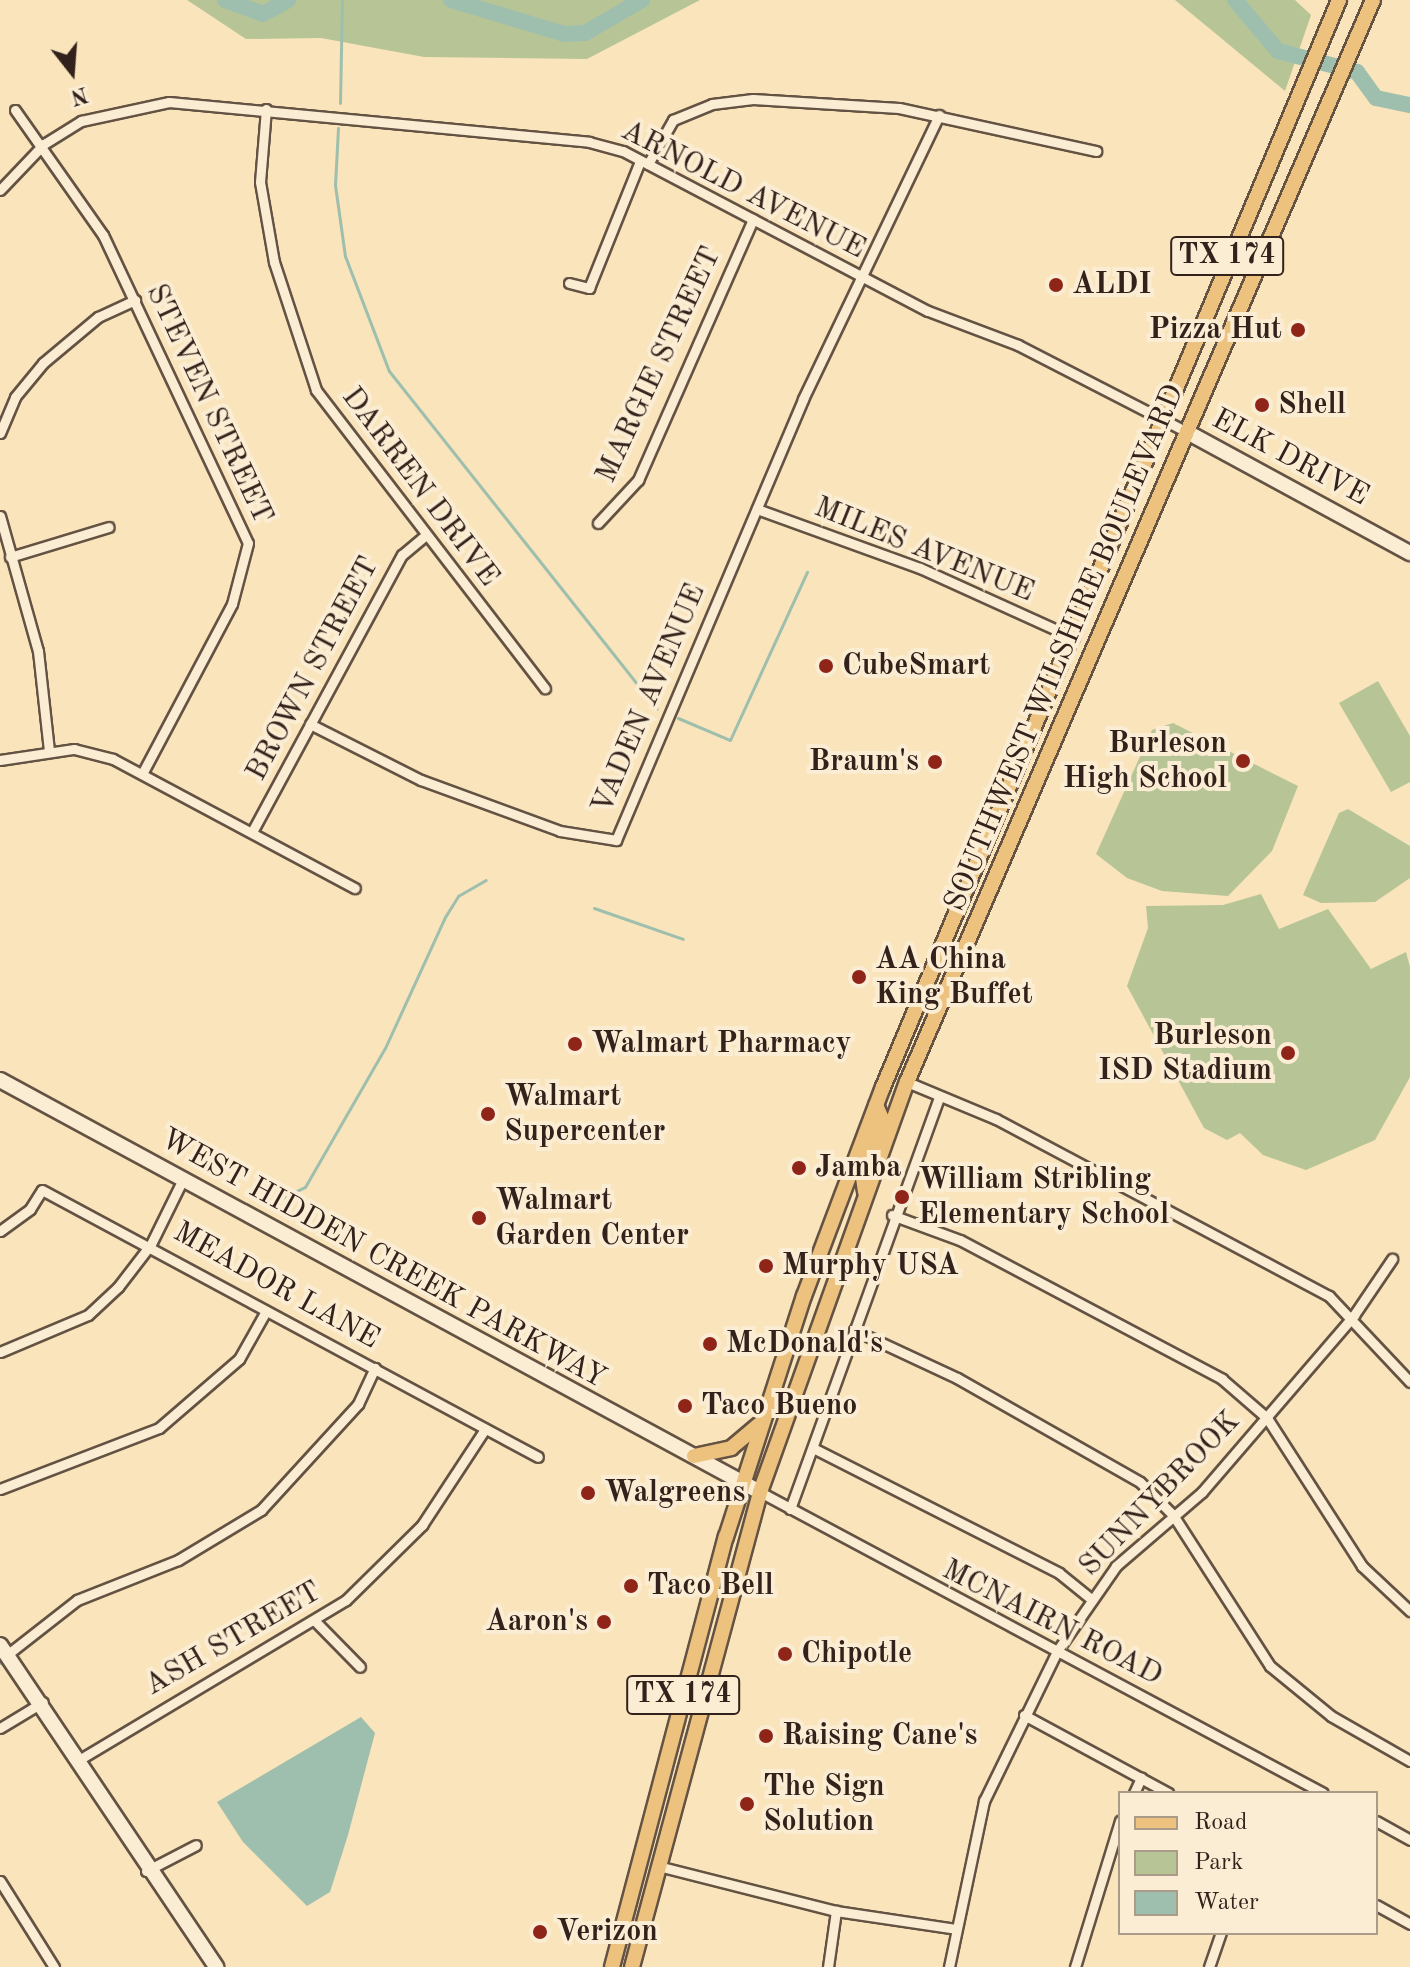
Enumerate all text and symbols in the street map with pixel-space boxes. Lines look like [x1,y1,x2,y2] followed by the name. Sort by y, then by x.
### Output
[32,32,112,112] north arrow
[68,82,90,108] text: N
[615,113,871,267] street label: ARNOLD AVENUE
[1169,232,1285,280] road number: TX 174
[589,241,729,489] street label: MARGIE STREET
[1072,267,1151,303] place label: ALDI
[1047,276,1065,294] marker: ALDI
[138,278,280,530] street label: STEVEN STREET
[1149,312,1282,348] place label: Pizza Hut
[1289,321,1307,339] marker: Pizza Hut
[937,379,1193,917] street label: SOUTHWEST WILSHIRE BOULEVARD
[333,380,507,594] street label: DARREN DRIVE
[1278,387,1346,423] place label: Shell
[1253,396,1271,414] marker: Shell
[1205,402,1375,514] street label: ELK DRIVE
[809,490,1039,610] street label: MILES AVENUE
[239,551,387,787] street label: BROWN STREET
[584,579,714,819] street label: VADEN AVENUE
[842,648,990,684] place label: CubeSmart
[817,657,835,675] marker: CubeSmart
[1063,726,1227,796] place label: Burleson High School
[809,744,919,780] place label: Braum's
[1234,752,1252,770] marker: Burleson High School
[926,753,944,771] marker: Braum's
[875,942,1033,1012] place label: AA China King Buffet
[850,968,868,986] marker: AA China King Buffet
[1098,1018,1272,1088] place label: Burleson ISD Stadium
[591,1026,852,1062] place label: Walmart Pharmacy
[566,1035,584,1053] marker: Walmart Pharmacy
[1279,1044,1297,1062] marker: Burleson ISD Stadium
[504,1079,666,1150] place label: Walmart Supercenter
[479,1105,497,1123] marker: Walmart Supercenter
[154,1121,612,1397] street label: WEST HIDDEN CREEK PARKWAY
[815,1150,902,1186] place label: Jamba
[790,1159,808,1177] marker: Jamba
[918,1162,1169,1232] place label: William Stribling Elementary School
[495,1183,689,1254] place label: Walmart Garden Center
[893,1188,911,1206] marker: William Stribling Elementary School
[470,1209,488,1227] marker: Walmart Garden Center
[167,1215,385,1357] street label: MEADOR LANE
[782,1248,959,1284] place label: Murphy USA
[757,1257,775,1275] marker: Murphy USA
[726,1326,883,1362] place label: McDonald's
[701,1335,719,1353] marker: McDonald's
[701,1388,857,1424] place label: Taco Bueno
[676,1397,694,1415] marker: Taco Bueno
[1072,1404,1248,1584] street label: SUNNYBROOK
[604,1475,745,1511] place label: Walgreens
[579,1484,597,1502] marker: Walgreens
[936,1552,1168,1694] street label: MCNAIRN ROAD
[647,1568,774,1604] place label: Taco Bell
[138,1574,328,1704] street label: ASH STREET
[622,1577,640,1595] marker: Taco Bell
[485,1604,588,1640] place label: Aaron's
[595,1613,613,1631] marker: Aaron's
[801,1636,912,1672] place label: Chipotle
[776,1645,794,1663] marker: Chipotle
[625,1671,741,1719] road number: TX 174
[782,1718,977,1754] place label: Raising Cane's
[757,1727,775,1745] marker: Raising Cane's
[763,1769,885,1840] place label: The Sign Solution
[1118,1791,1378,1935] legend
[738,1795,756,1813] marker: The Sign Solution
[1194,1811,1247,1835] text: Road
[1194,1851,1243,1875] text: Park
[1194,1891,1259,1915] text: Water
[556,1914,658,1950] place label: Verizon
[531,1923,549,1941] marker: Verizon

